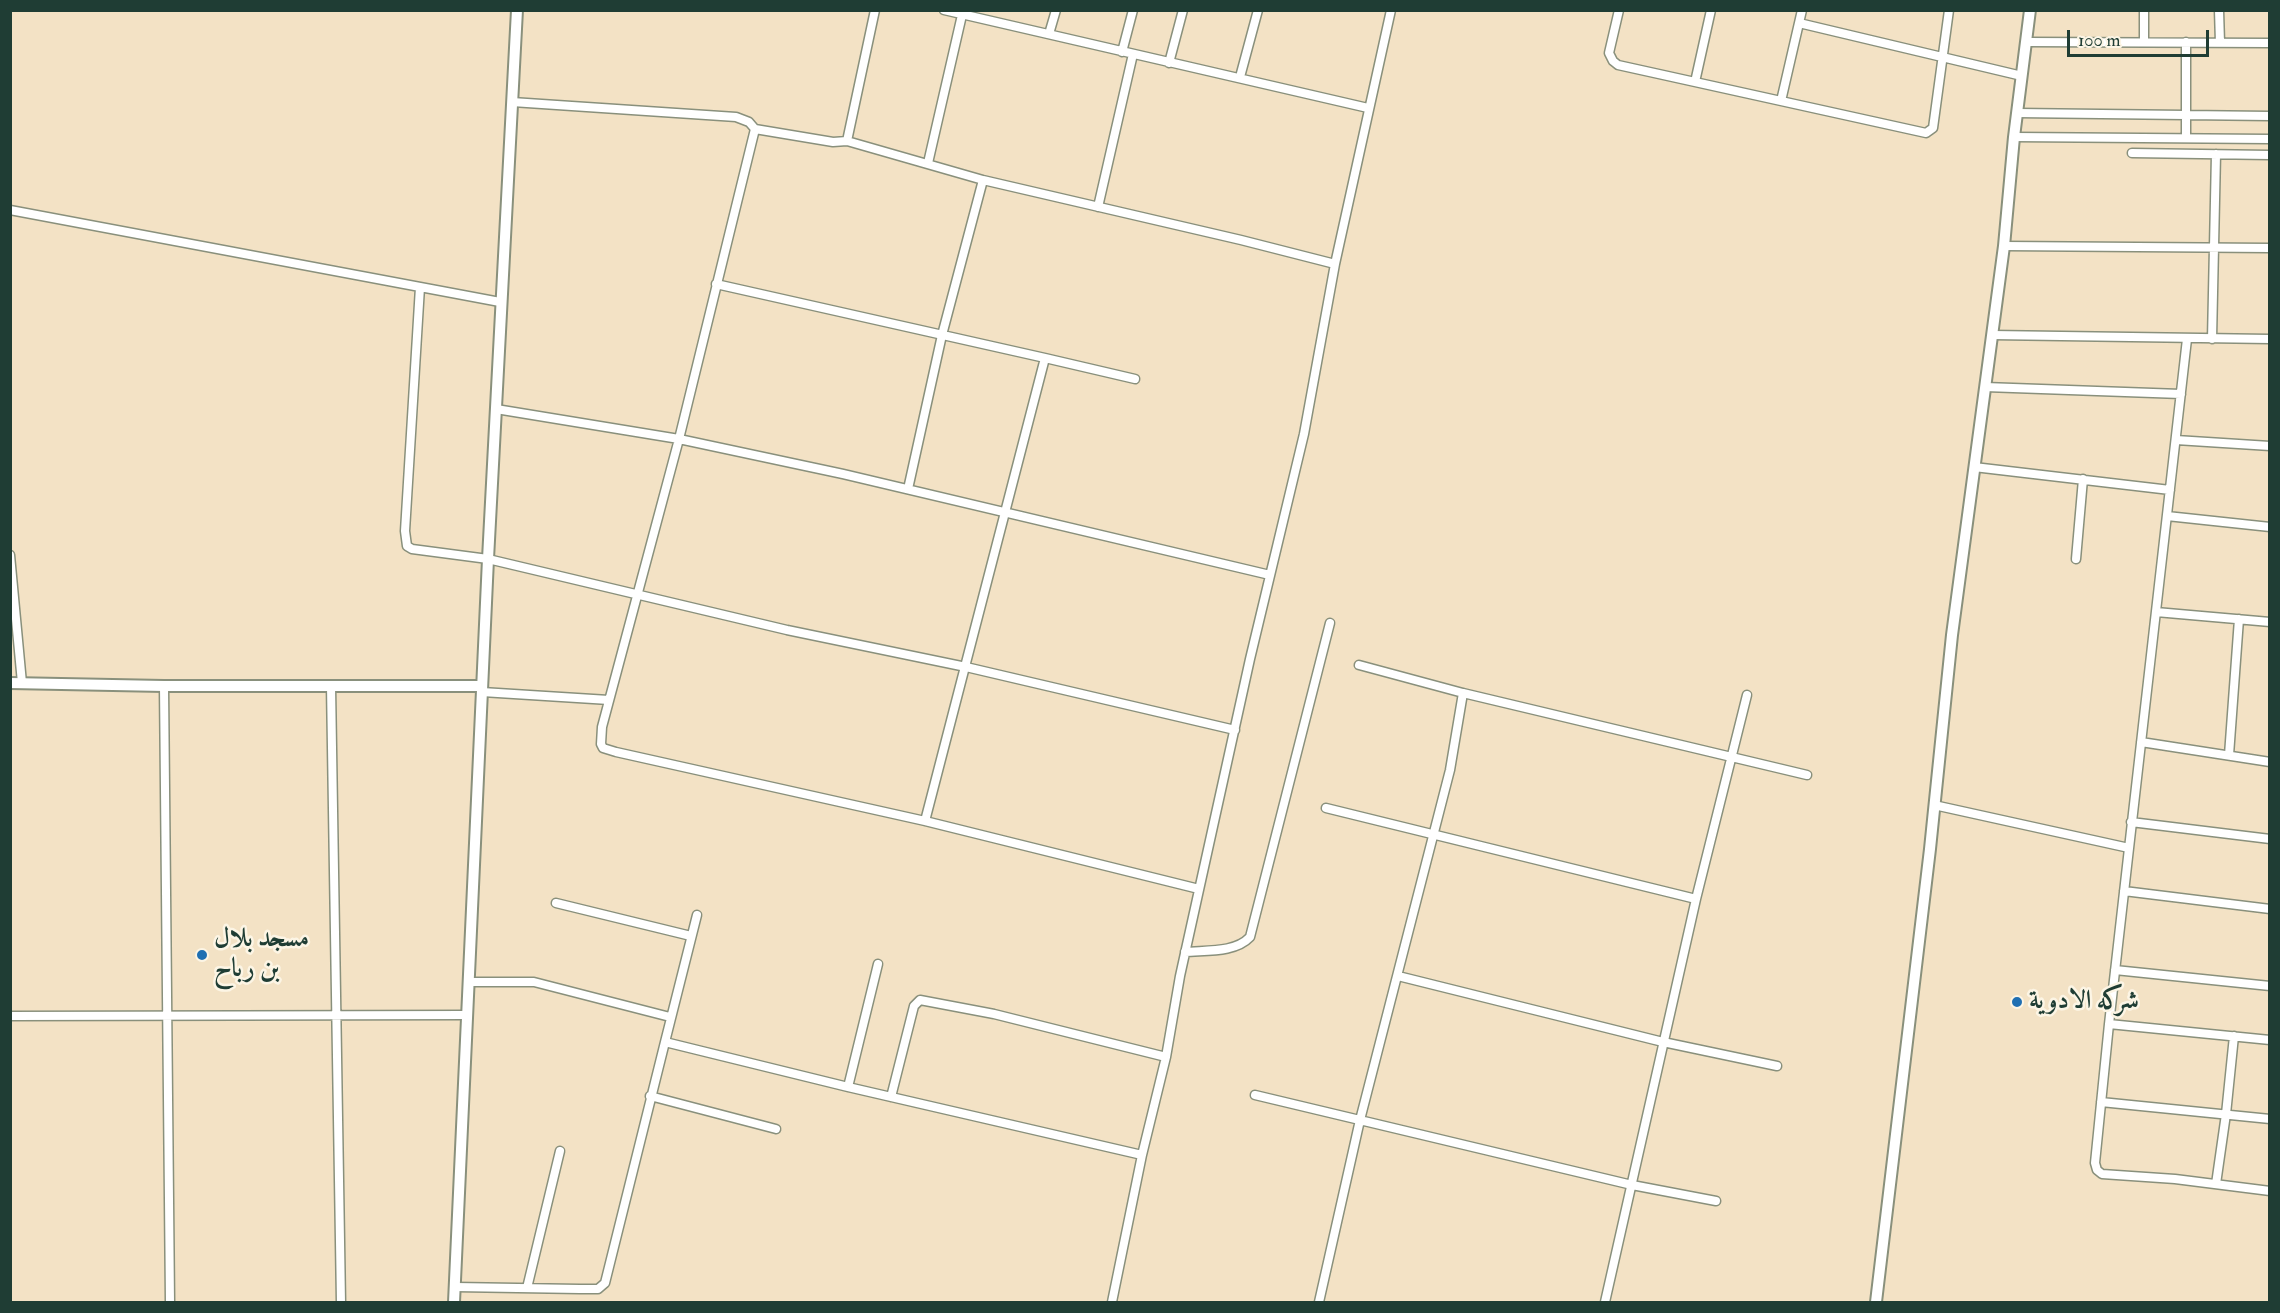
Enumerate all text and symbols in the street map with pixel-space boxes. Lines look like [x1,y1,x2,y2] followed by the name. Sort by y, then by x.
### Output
[2070,18,2212,56] scale bar
[2078,29,2121,52] text: 100 m
[214,924,309,986] place label: مسجد بلال بن رباح
[195,948,209,962] marker: مسجد بلال بن رباح
[2029,986,2139,1018] place label: شركه الادوية
[2010,995,2024,1009] marker: شركه الادوية

